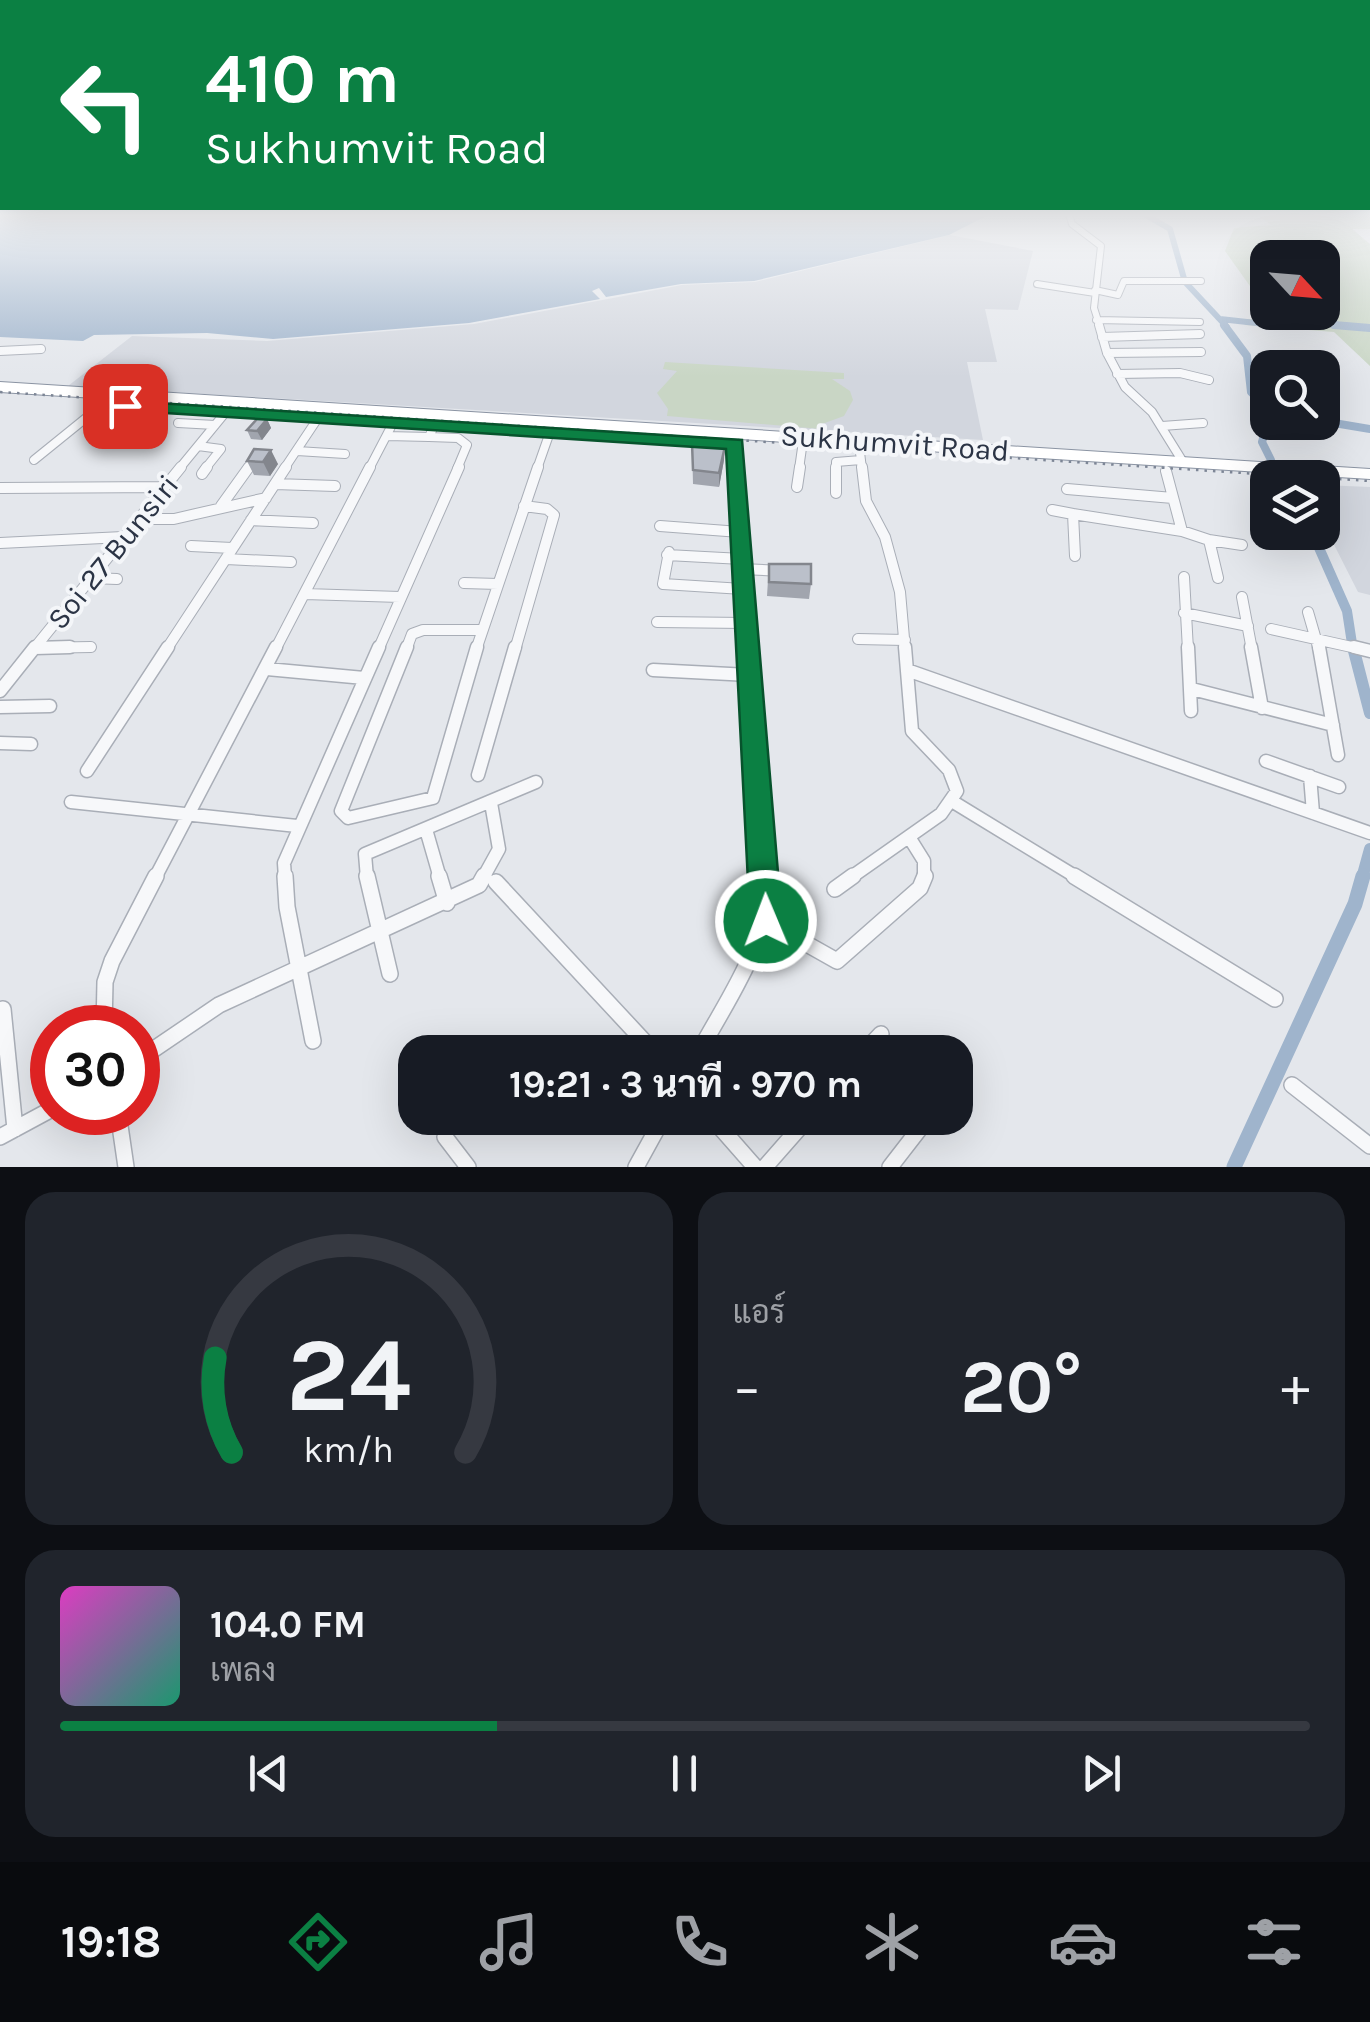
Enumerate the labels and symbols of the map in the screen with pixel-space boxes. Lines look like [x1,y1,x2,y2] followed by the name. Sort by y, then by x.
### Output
[1250,240,1340,330] north arrow
[83,364,168,449] pin
[780,417,1010,469] street label: Sukhumvit Road
[40,467,186,637] street label: Soi 27 Bunsiri
[714,869,818,973] position arrow
[30,1005,160,1135] speed limit sign: 30

